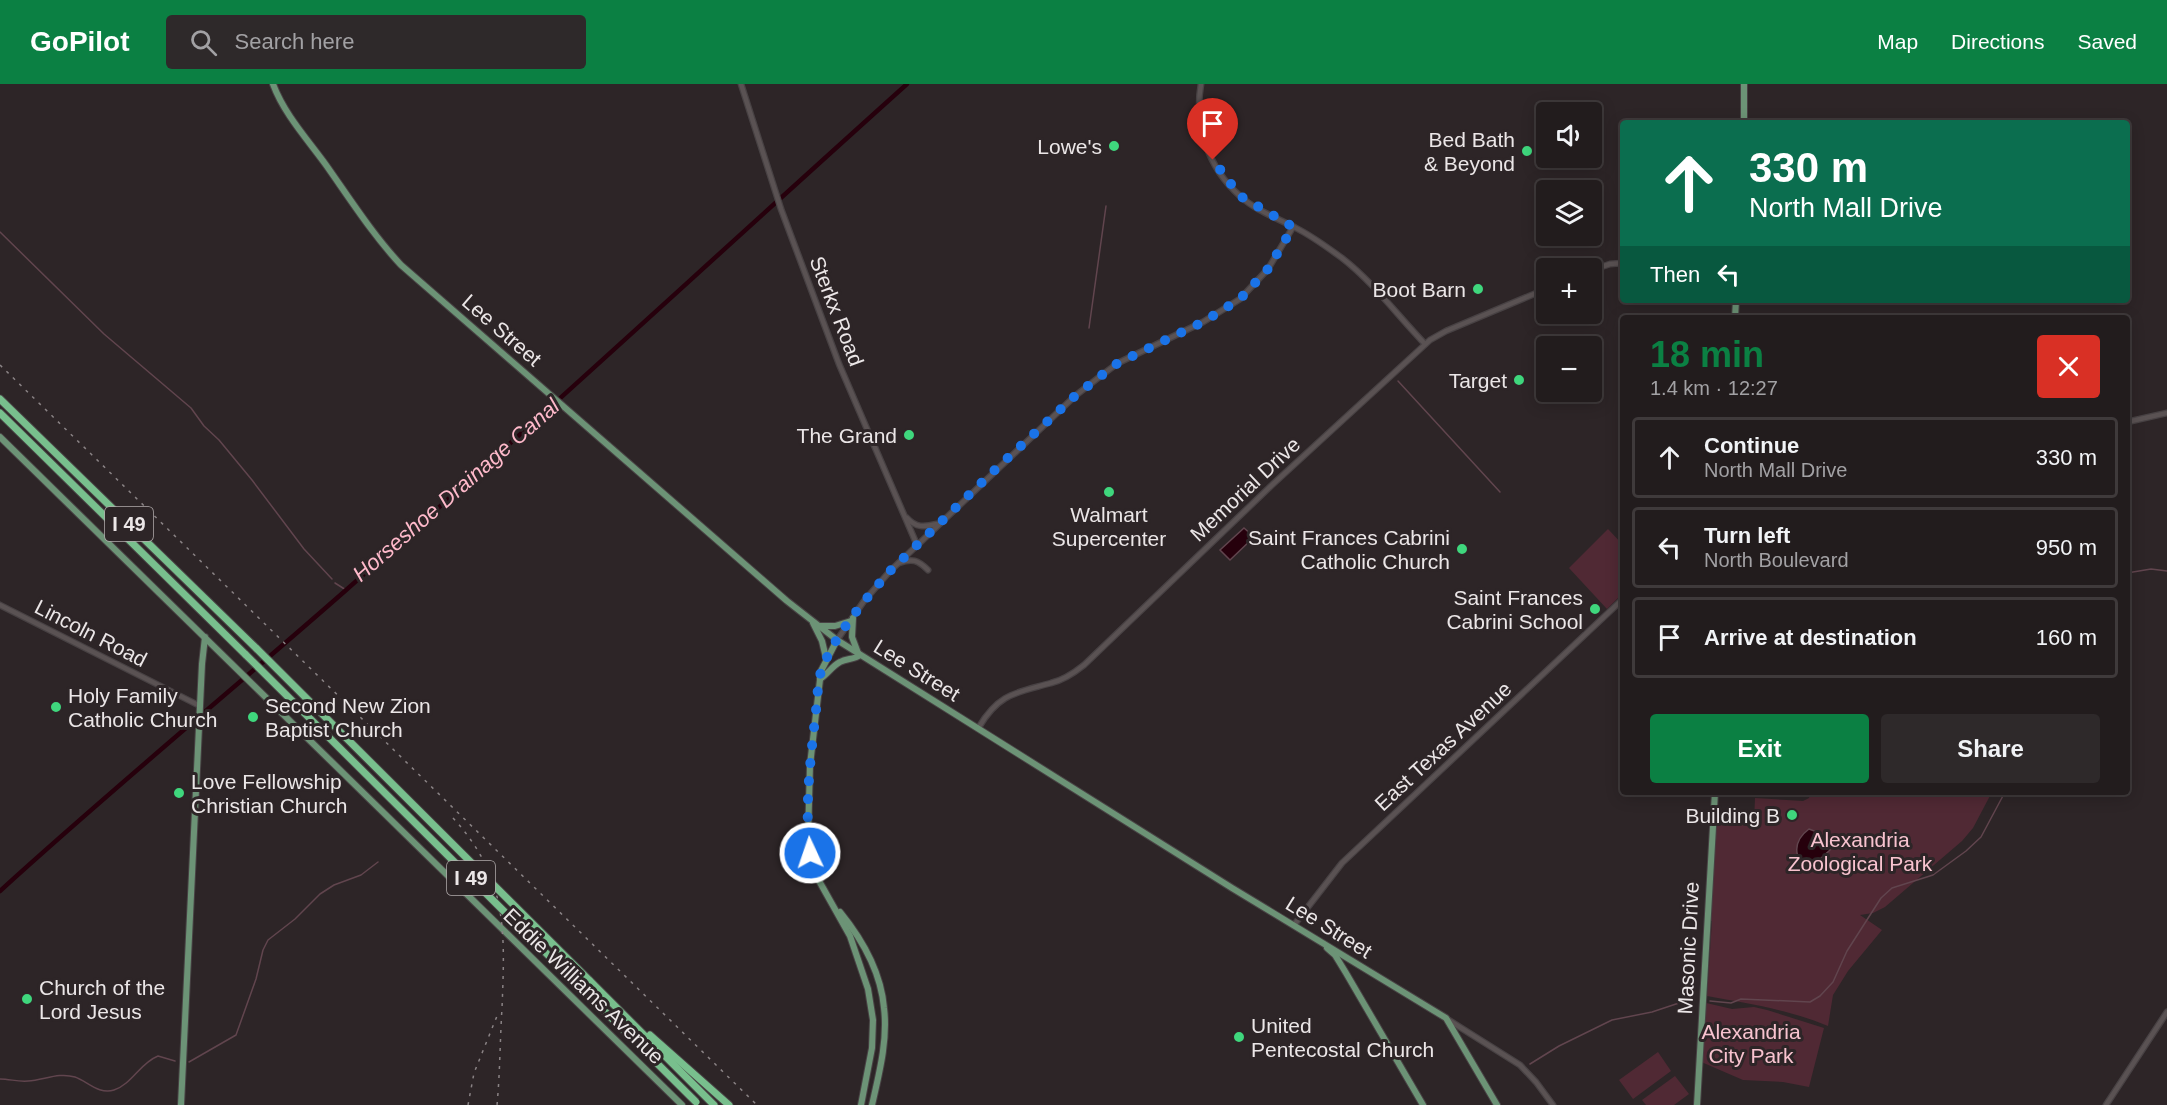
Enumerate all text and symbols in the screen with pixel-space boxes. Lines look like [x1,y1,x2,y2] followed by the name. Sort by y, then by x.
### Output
[166,15,586,69] search box
[30,26,130,57] text: GoPilot
[187,26,220,59] icon: search
[235,29,354,54] text: Search here
[1877,30,1918,53] text: Map
[1951,30,2044,53] text: Directions
[2077,30,2137,53] text: Saved
[1187,98,1238,160] pin
[1536,102,1602,402] map controls
[1536,102,1602,168] button: sound
[1196,107,1229,140] icon: arrive
[1424,128,1515,175] place label: Bed Bath & Beyond
[1037,135,1102,158] place label: Lowe's
[1107,139,1121,153] marker: Lowe's
[1520,144,1534,158] marker: Bed Bath & Beyond
[1650,144,1728,222] icon: ahead
[1749,144,1868,191] text: 330 m
[1536,180,1602,246] button: layers
[1749,193,1943,223] text: North Mall Drive
[806,253,868,369] street label: Sterkx Road
[1536,258,1602,324] button: +
[1712,258,1745,291] icon: left
[1650,262,1700,287] text: Then
[1373,278,1466,301] place label: Boot Barn
[1471,282,1485,296] marker: Boot Barn
[458,290,546,371] street label: Lee Street
[1650,334,1764,375] text: 18 min
[2037,335,2100,398] button: close
[1536,336,1602,402] button: −
[1449,369,1507,392] place label: Target
[1512,373,1526,387] marker: Target
[1650,377,1778,399] text: 1.4 km · 12:27
[348,393,565,586] water label: Horseshoe Drainage Canal
[797,424,897,447] place label: The Grand
[902,428,916,442] marker: The Grand
[1186,432,1304,546] street label: Memorial Drive
[1704,433,1799,458] text: Continue
[1653,441,1686,474] icon: ahead
[2036,445,2097,470] text: 330 m
[1704,459,1847,481] text: North Mall Drive
[1102,485,1116,499] marker: Walmart Supercenter
[1052,503,1166,550] place label: Walmart Supercenter
[105,507,153,541] road number: I 49
[1704,523,1790,548] text: Turn left
[1248,526,1450,573] place label: Saint Frances Cabrini Catholic Church
[1653,531,1686,564] icon: left
[2036,535,2097,560] text: 950 m
[1455,542,1469,556] marker: Saint Frances Cabrini Catholic Church
[1704,549,1849,571] text: North Boulevard
[1446,586,1583,633] place label: Saint Frances Cabrini School
[31,595,151,671] street label: Lincoln Road
[1588,602,1602,616] marker: Saint Frances Cabrini School
[1653,621,1686,654] icon: arrive
[1704,625,1917,650] text: Arrive at destination
[2036,625,2097,650] text: 160 m
[870,635,964,706] street label: Lee Street
[1370,677,1516,815] street label: East Texas Avenue
[68,684,217,731] place label: Holy Family Catholic Church
[265,694,431,741] place label: Second New Zion Baptist Church
[49,700,63,714] marker: Holy Family Catholic Church
[246,710,260,724] marker: Second New Zion Baptist Church
[1650,714,1869,783] button: Exit
[1881,714,2100,783] button: Share
[191,770,347,817] place label: Love Fellowship Christian Church
[172,786,186,800] marker: Love Fellowship Christian Church
[1685,804,1780,827] place label: Building B
[1785,808,1799,822] marker: Building B
[778,821,842,885] position arrow
[1788,828,1933,875] park label: Alexandria Zoological Park
[447,861,495,895] road number: I 49
[1673,881,1703,1015] street label: Masonic Drive
[1282,892,1376,963] street label: Lee Street
[499,904,669,1068] street label: Eddie Williams Avenue
[39,976,165,1023] place label: Church of the Lord Jesus
[20,992,34,1006] marker: Church of the Lord Jesus
[1251,1014,1434,1061] place label: United Pentecostal Church
[1701,1020,1801,1067] park label: Alexandria City Park
[1232,1030,1246,1044] marker: United Pentecostal Church

